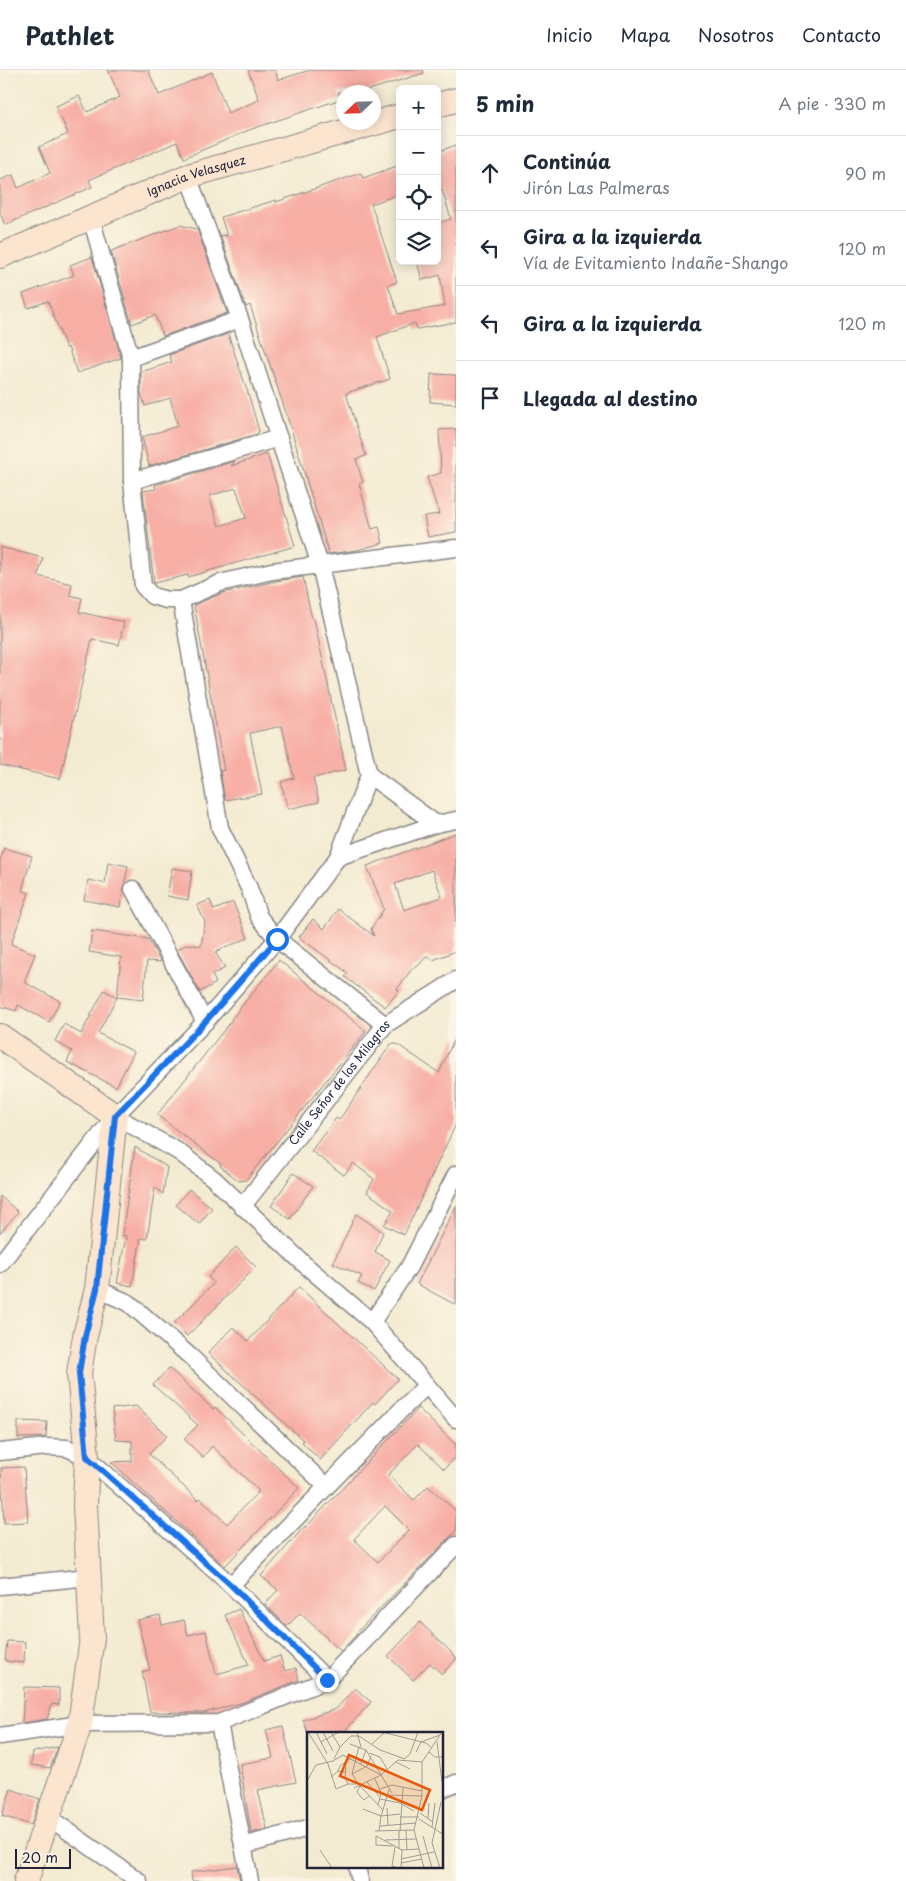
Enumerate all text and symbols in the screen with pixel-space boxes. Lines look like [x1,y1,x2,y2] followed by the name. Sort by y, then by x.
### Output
[25,17,115,53] text: Pathlet
[546,21,593,48] text: Inicio
[621,21,670,48] text: Mapa
[698,21,774,48] text: Nosotros
[802,21,881,48] text: Contacto
[336,85,381,130] north arrow
[396,85,441,265] map controls
[396,85,441,130] button: +
[476,87,534,119] text: 5 min
[778,91,886,115] text: A pie · 330 m
[396,130,441,175] button: −
[523,147,611,175] text: Continúa
[144,150,248,201] street label: Ignacia Velasquez
[476,159,504,187] icon: ahead
[845,161,886,185] text: 90 m
[396,175,441,220] button: locate
[523,175,670,199] text: Jirón Las Palmeras
[396,220,441,265] button: layers
[523,222,702,250] text: Gira a la izquierda
[476,234,504,262] icon: left
[839,236,886,260] text: 120 m
[523,250,788,274] text: Vía de Evitamiento Indañe-Shango
[476,309,504,337] icon: left
[523,309,702,337] text: Gira a la izquierda
[839,311,886,335] text: 120 m
[476,384,504,412] icon: arrive
[523,384,697,412] text: Llegada al destino
[266,928,289,951] route start
[284,1014,393,1149] street label: Calle Señor de los Milagros
[316,1669,339,1692] route end
[307,1732,443,1868] inset map
[15,1846,71,1869] scale bar
[22,1847,58,1868] text: 20 m

